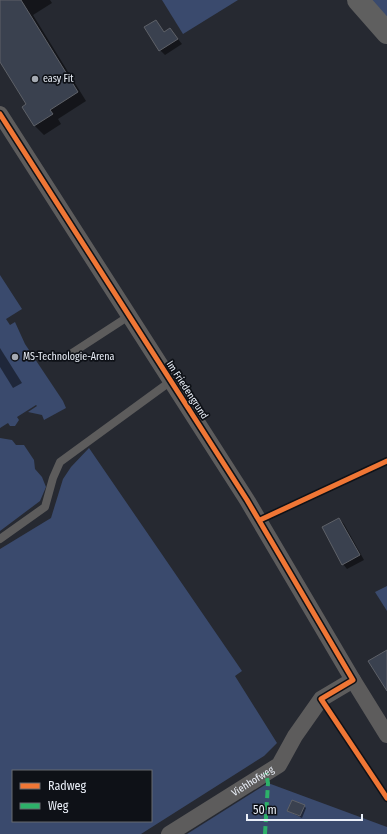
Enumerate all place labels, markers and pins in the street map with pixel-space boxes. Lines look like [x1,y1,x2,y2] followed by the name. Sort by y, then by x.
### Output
[43,73,74,85] place label: easy Fit
[30,74,40,84] marker: easy Fit
[23,351,114,363] place label: MS-Technologie-Arena
[10,352,20,362] marker: MS-Technologie-Arena

